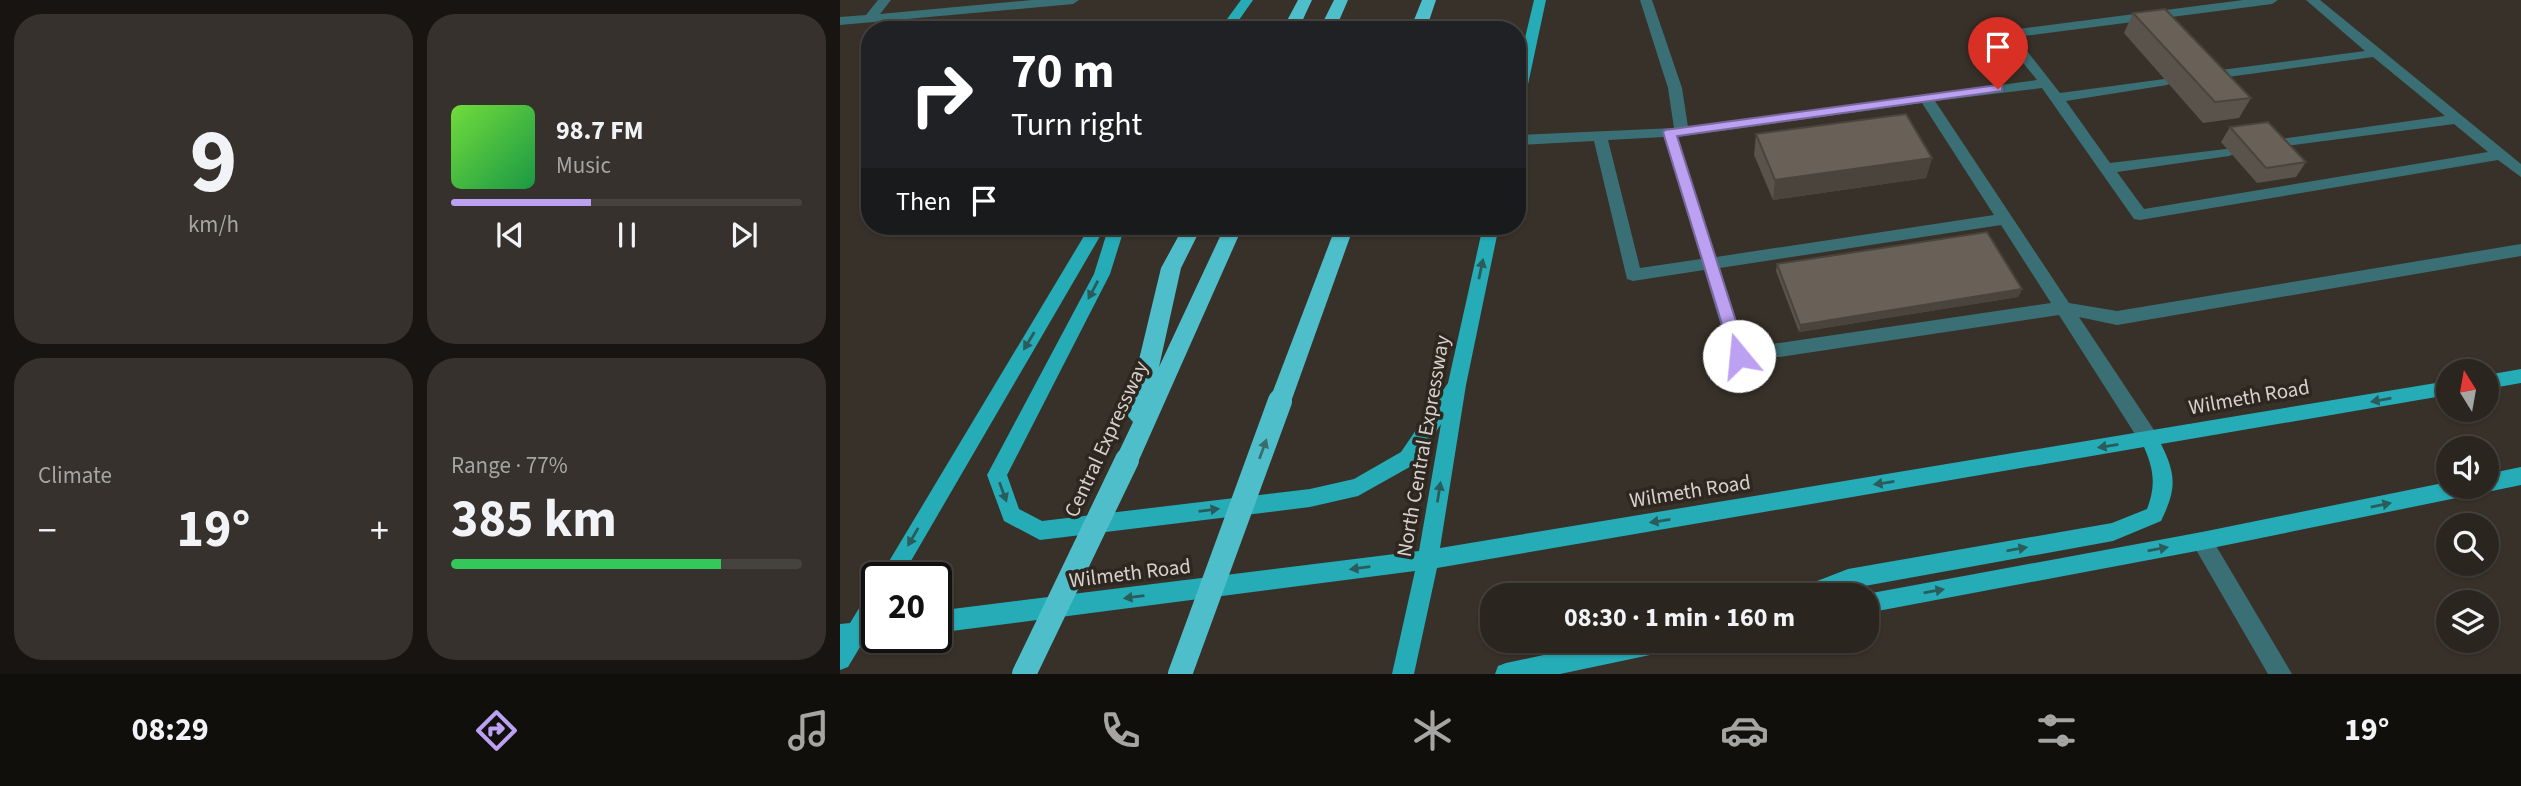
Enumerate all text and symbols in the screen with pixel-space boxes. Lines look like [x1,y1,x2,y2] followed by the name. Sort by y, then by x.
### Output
[1968,17,2028,89] pin
[1979,28,2017,66] icon: arrive
[1011,37,1115,107] text: 70 m
[896,49,987,140] icon: right
[189,98,238,227] text: 9
[1011,102,1142,148] text: Turn right
[556,112,644,149] text: 98.7 FM
[556,149,611,182] text: Music
[965,182,1003,220] icon: arrive
[896,183,951,220] text: Then
[188,208,239,241] text: km/h
[491,216,529,254] icon: previous
[608,216,646,254] icon: pause
[725,216,763,254] icon: next
[1476,258,1487,280] one-way arrow
[1088,280,1099,300] one-way arrow
[1702,319,1776,393] position arrow
[1023,332,1036,351] one-way arrow
[1389,333,1457,559] street label: North Central Expressway
[1057,356,1156,522] street label: Central Expressway
[2436,359,2499,422] north arrow
[2436,359,2499,653] map controls
[2186,372,2312,422] street label: Wilmeth Road
[2370,395,2392,406] one-way arrow
[2436,436,2499,499] button: sound
[1257,439,1268,460] one-way arrow
[2097,441,2119,452] one-way arrow
[451,449,568,482] text: Range · 77%
[38,459,112,492] text: Climate
[1627,467,1753,515] street label: Wilmeth Road
[1873,478,1895,489] one-way arrow
[1434,481,1445,503] one-way arrow
[998,482,1009,503] one-way arrow
[451,483,617,557] text: 385 km
[177,493,250,567] text: 19°
[2370,499,2392,510] one-way arrow
[38,504,57,558] text: −
[370,504,389,558] text: +
[1199,505,1221,516] one-way arrow
[2436,513,2499,576] button: search
[1648,516,1670,527] one-way arrow
[907,527,919,546] one-way arrow
[2006,543,2028,554] one-way arrow
[2147,543,2169,554] one-way arrow
[1067,551,1193,595] street label: Wilmeth Road
[861,562,952,653] speed limit sign: 20
[1349,563,1371,574] one-way arrow
[1923,585,1945,596] one-way arrow
[2436,590,2499,653] button: layers
[1123,591,1145,602] one-way arrow
[1564,599,1795,636] text: 08:30 · 1 min · 160 m
[472,706,521,755] icon: directions
[784,706,833,755] icon: music
[1096,706,1145,755] icon: phone
[1408,706,1457,755] icon: climate
[1720,706,1769,755] icon: car
[2032,706,2081,755] icon: filters
[132,707,209,753] text: 08:29
[2344,707,2389,753] text: 19°

